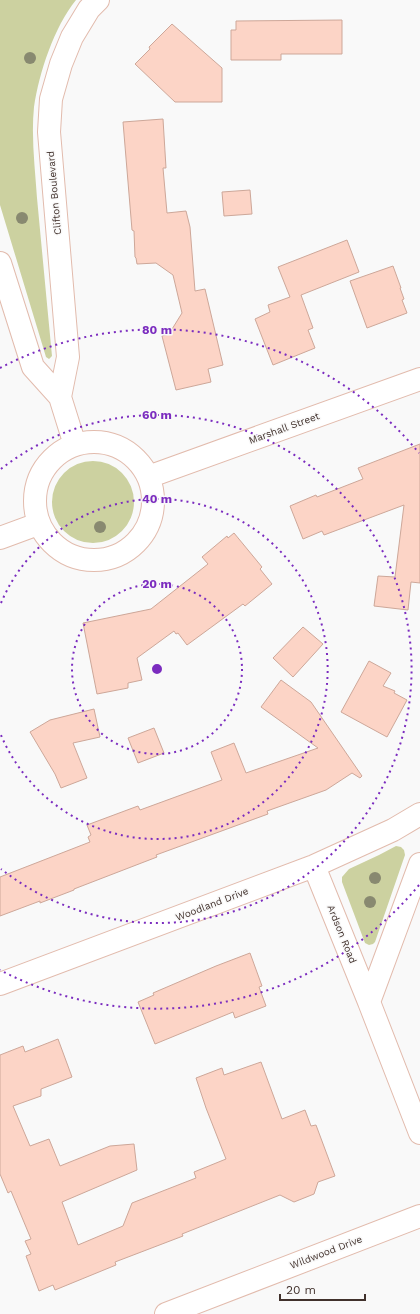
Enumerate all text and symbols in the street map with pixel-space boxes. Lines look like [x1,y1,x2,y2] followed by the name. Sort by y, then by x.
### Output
[45,151,63,235] street label: Clifton Boulevard
[142,323,172,337] text: 80 m
[142,408,172,422] text: 60 m
[247,410,322,446] street label: Marshall Street
[142,492,172,506] text: 40 m
[142,577,172,591] text: 20 m
[150,662,164,676] centre of rings
[174,885,250,923] street label: Woodland Drive
[325,903,359,965] street label: Ardson Road
[288,1233,364,1271] street label: Wildwood Drive
[280,1276,365,1302] scale bar
[286,1283,316,1297] text: 20 m

